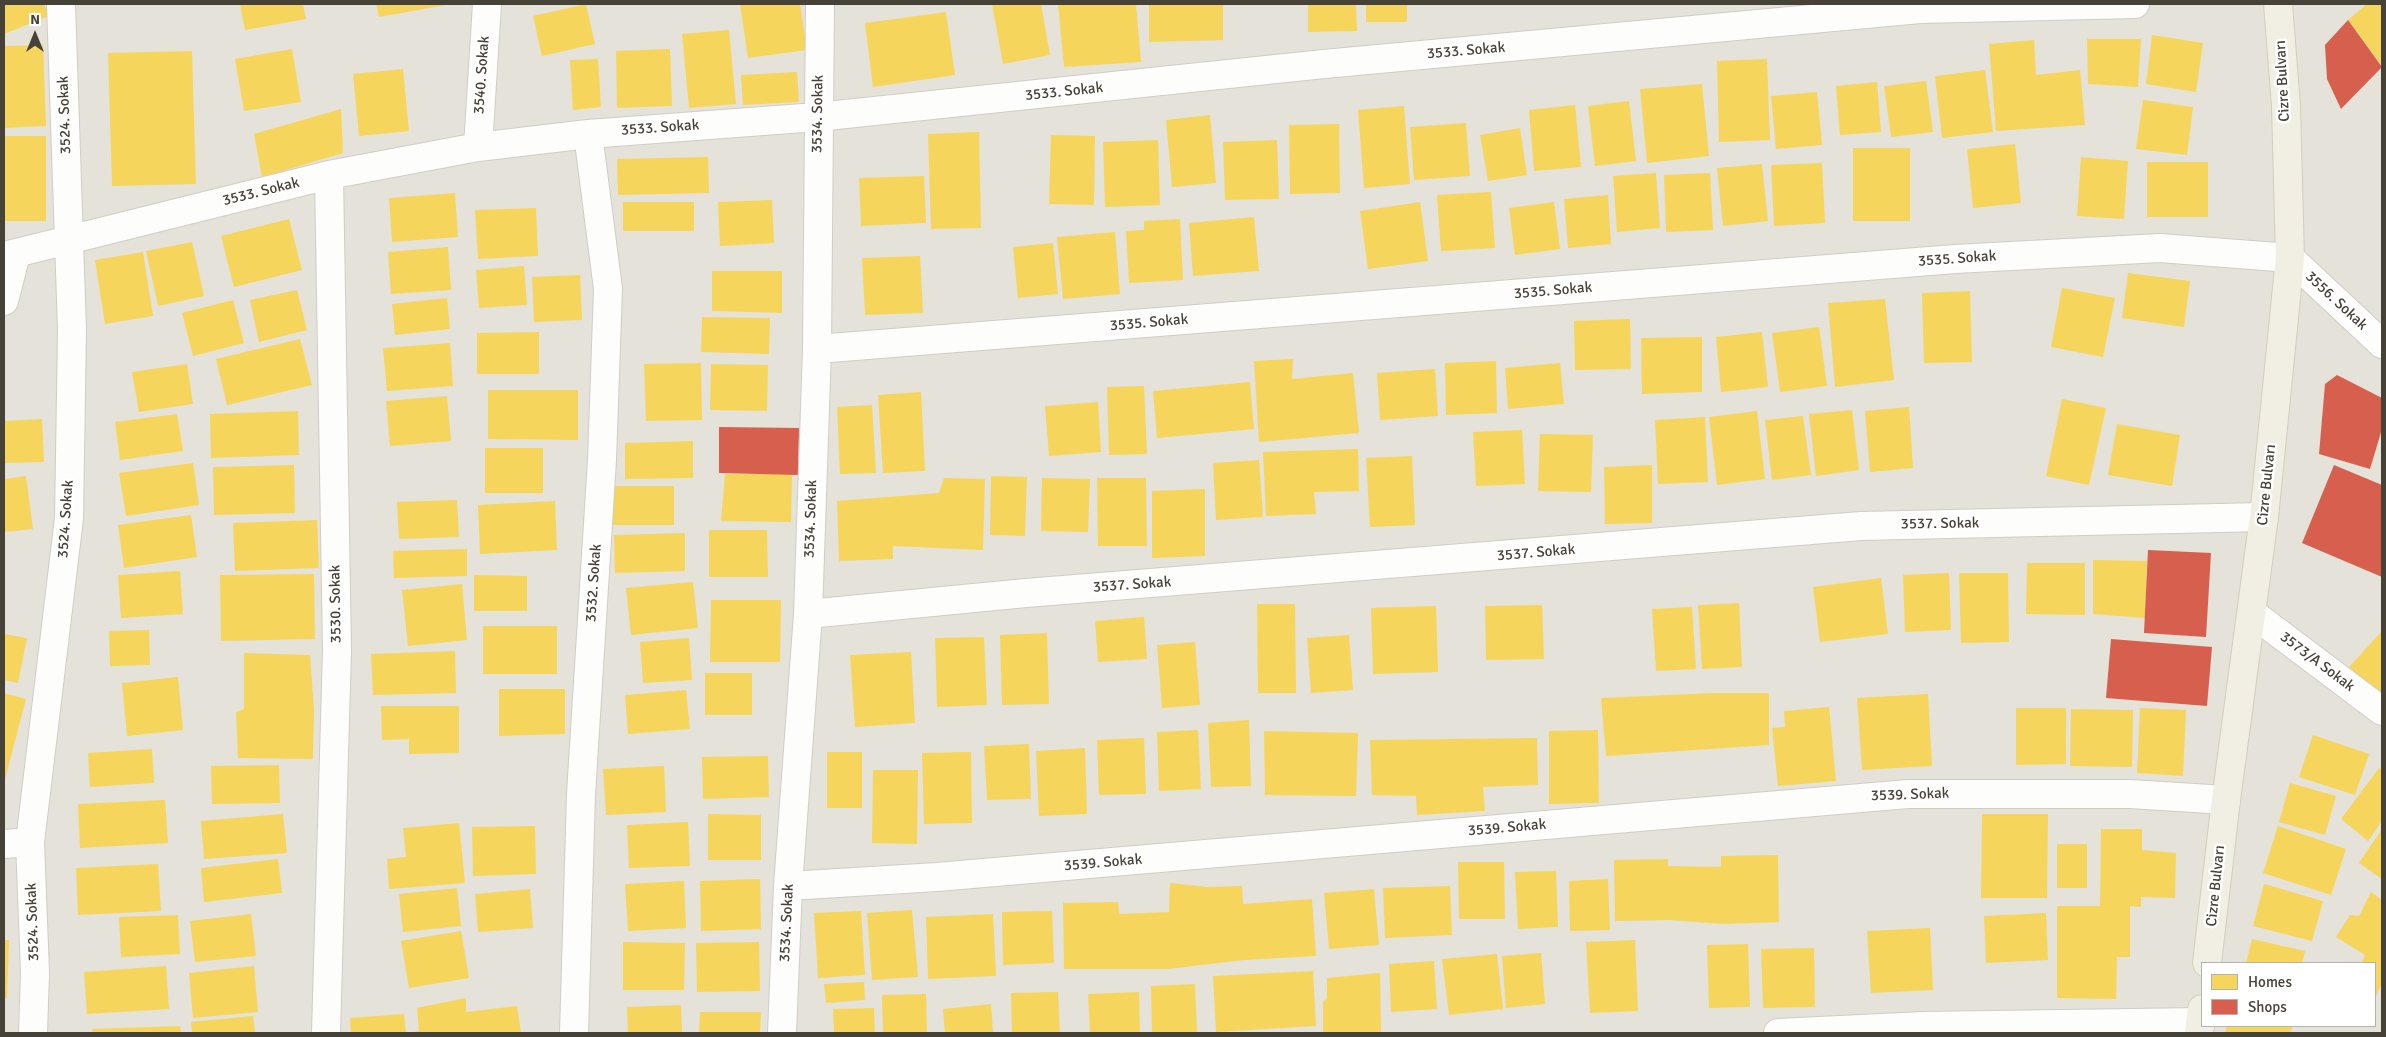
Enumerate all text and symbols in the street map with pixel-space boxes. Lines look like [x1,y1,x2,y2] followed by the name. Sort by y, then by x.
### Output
[10,10,60,60] north arrow
[30,11,40,28] text: N
[470,35,494,115] street label: 3540. Sokak
[1426,39,1506,63] street label: 3533. Sokak
[2272,40,2294,122] street label: Cizre Bulvarı
[55,75,75,155] street label: 3524. Sokak
[808,75,828,153] street label: 3534. Sokak
[1024,79,1104,105] street label: 3533. Sokak
[620,116,700,140] street label: 3533. Sokak
[221,174,301,210] street label: 3533. Sokak
[1917,247,1997,271] street label: 3535. Sokak
[2301,268,2371,334] street label: 3556. Sokak
[1513,279,1593,303] street label: 3535. Sokak
[1109,311,1189,335] street label: 3535. Sokak
[2254,443,2280,527] street label: Cizre Bulvarı
[54,479,78,559] street label: 3524. Sokak
[801,479,821,559] street label: 3534. Sokak
[1901,514,1979,534] street label: 3537. Sokak
[1496,541,1576,565] street label: 3537. Sokak
[582,543,606,623] street label: 3532. Sokak
[326,565,346,643] street label: 3530. Sokak
[1092,573,1172,597] street label: 3537. Sokak
[2276,628,2358,696] street label: 3573/A Sokak
[1870,785,1950,805] street label: 3539. Sokak
[1467,816,1547,840] street label: 3539. Sokak
[2203,844,2229,928] street label: Cizre Bulvarı
[1063,851,1143,875] street label: 3539. Sokak
[23,882,43,962] street label: 3524. Sokak
[776,883,798,963] street label: 3534. Sokak
[2201,962,2376,1027] legend
[2248,973,2292,991] text: Homes
[2248,998,2287,1016] text: Shops

